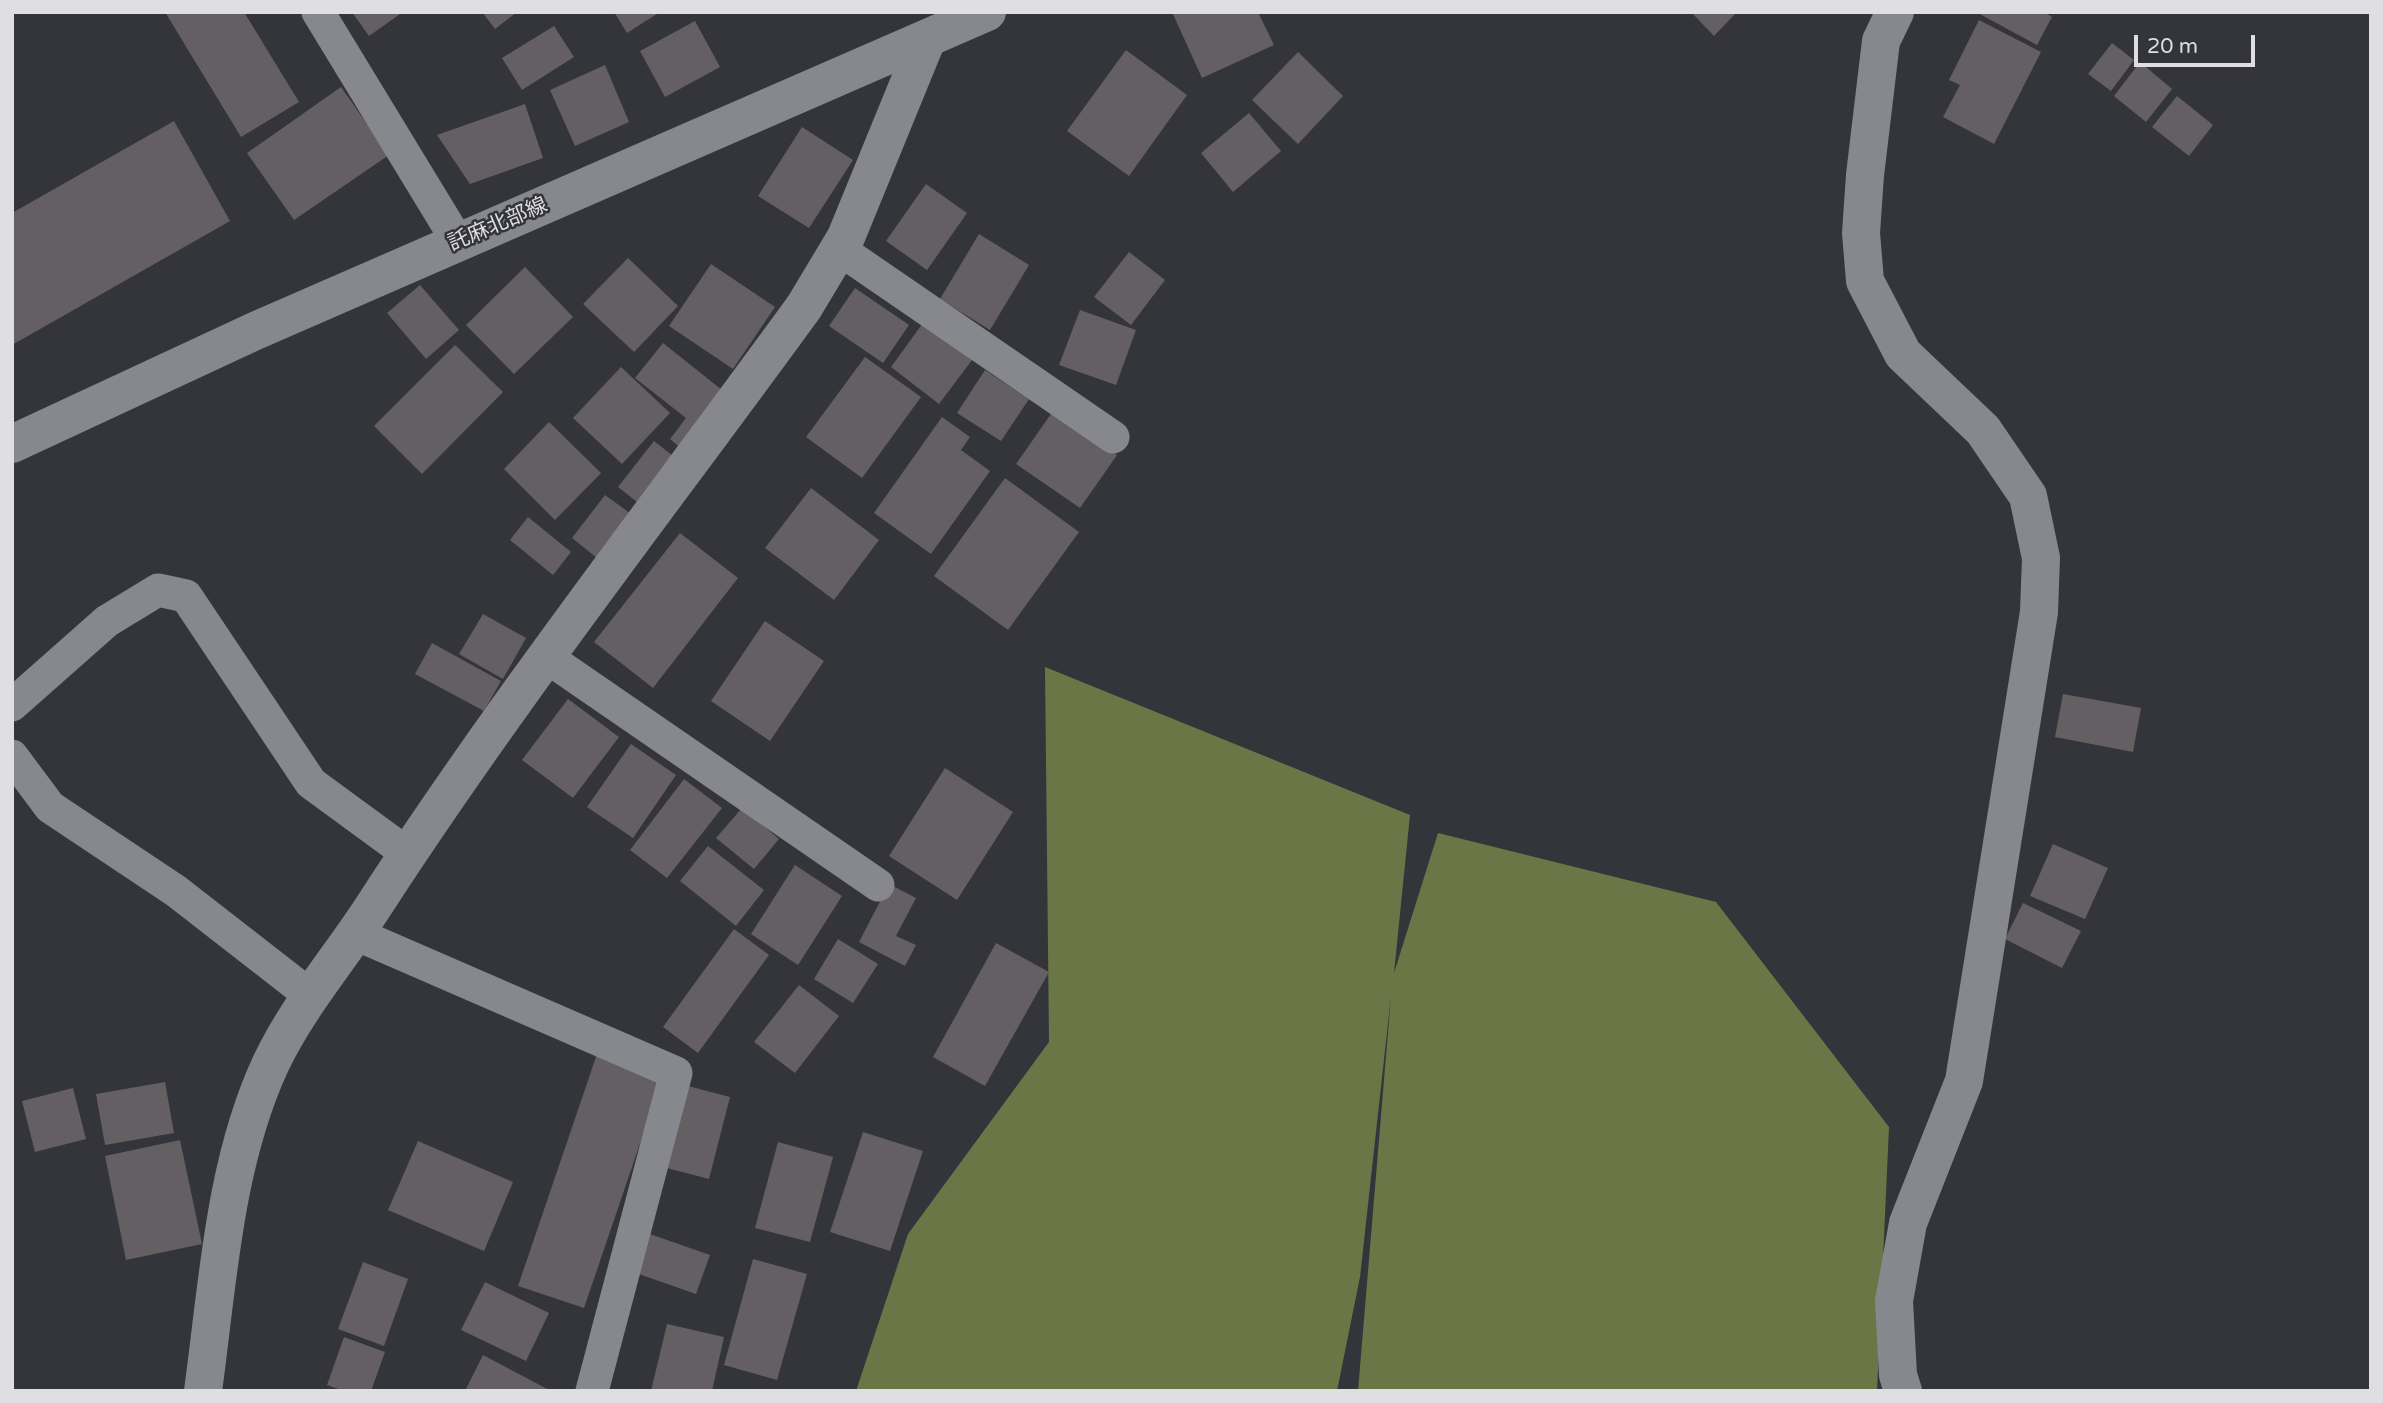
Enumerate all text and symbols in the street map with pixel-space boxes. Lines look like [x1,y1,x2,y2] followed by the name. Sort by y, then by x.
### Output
[2138,21,2259,65] scale bar
[2147,34,2198,59] text: 20 m
[445,193,551,257] street label: 託麻北部線

